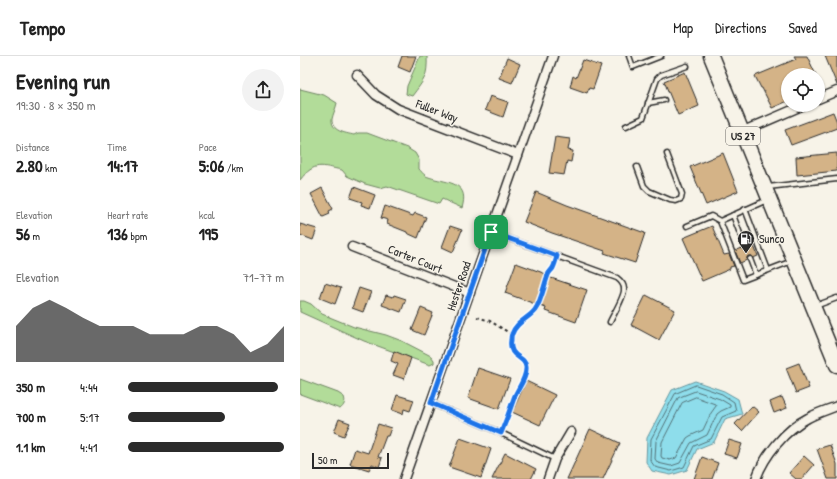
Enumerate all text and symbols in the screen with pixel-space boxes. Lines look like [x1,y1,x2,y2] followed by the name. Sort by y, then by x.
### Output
[20,15,65,41] text: Tempo
[673,18,693,37] text: Map
[715,18,766,37] text: Directions
[788,18,817,37] text: Saved
[16,66,110,96] text: Evening run
[781,68,825,112] map controls
[781,68,825,112] button: locate
[242,69,284,111] button: share
[413,94,461,126] street label: Fuller Way
[16,96,96,114] text: 19:30 · 8 × 350 m
[726,127,760,145] road number: US 27
[16,140,50,154] text: Distance
[107,140,127,154] text: Time
[199,140,217,154] text: Pace
[16,154,43,177] text: 2.80
[107,154,138,177] text: 14:17
[199,154,224,177] text: 5:06
[43,161,57,175] text: km
[224,161,243,175] text: /km
[16,208,53,222] text: Elevation
[107,208,148,222] text: Heart rate
[199,208,215,222] text: kcal
[474,215,508,249] pin
[480,221,502,243] icon: arrive
[16,222,30,245] text: 56
[107,222,128,245] text: 136
[199,222,218,245] text: 195
[30,229,40,243] text: m
[128,229,147,243] text: bpm
[736,229,756,254] fuel station icon: Sunco
[759,230,784,247] place label: Sunco
[386,240,446,277] street label: Carter Court
[442,259,475,313] street label: Hester Road
[16,268,59,286] text: Elevation
[243,268,284,286] text: 71–77 m
[16,378,45,396] text: 350 m
[80,378,98,396] text: 4:44
[16,408,46,426] text: 700 m
[80,408,100,426] text: 5:17
[16,438,45,456] text: 1.1 km
[80,438,98,456] text: 4:41
[312,451,389,470] scale bar
[318,453,338,467] text: 50 m

